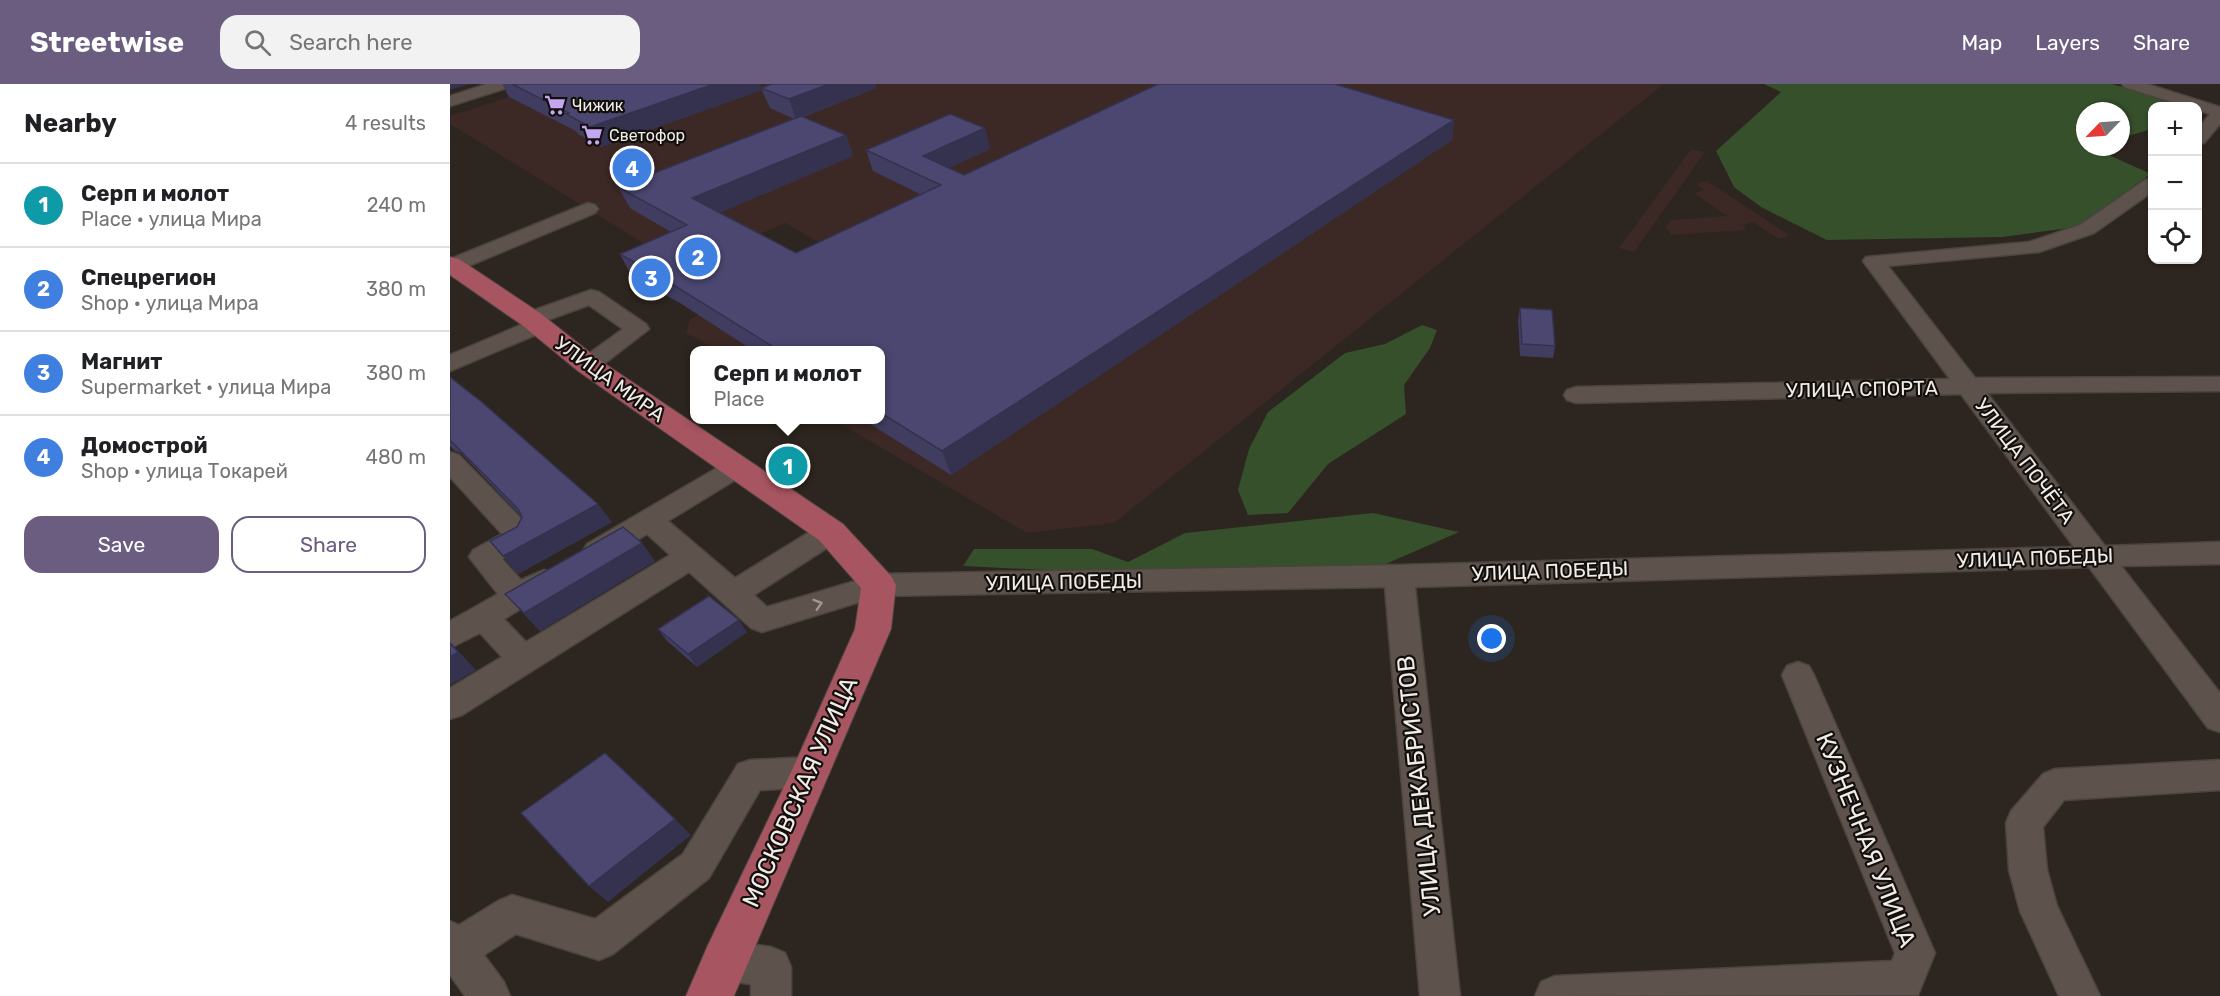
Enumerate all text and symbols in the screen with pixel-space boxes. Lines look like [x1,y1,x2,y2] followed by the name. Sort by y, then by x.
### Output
[220,15,640,69] search box
[30,26,184,59] text: Streetwise
[241,26,274,59] icon: search
[289,29,413,56] text: Search here
[1961,30,2002,55] text: Map
[2035,30,2100,55] text: Layers
[2133,30,2190,55] text: Share
[543,93,567,117] supermarket icon: Чижик
[572,96,624,115] place label: Чижик
[2076,102,2130,156] north arrow
[2148,102,2202,264] map controls
[2148,102,2202,156] button: +
[24,108,117,139] text: Nearby
[345,111,426,135] text: 4 results
[580,123,604,147] supermarket icon: Светофор
[609,126,685,145] place label: Светофор
[612,146,651,190] pin: 4
[2148,156,2202,210] button: −
[81,180,229,207] text: Серп и молот
[39,193,48,217] text: 1
[367,193,426,217] text: 240 m
[81,207,262,231] text: Place · улица Мира
[2148,210,2202,264] button: locate
[678,234,718,279] pin: 2
[632,256,670,300] pin: 3
[81,264,216,291] text: Спецрегион
[37,277,50,301] text: 2
[366,277,426,301] text: 380 m
[81,291,259,315] text: Shop · улица Мира
[550,331,670,427] street label: УЛИЦА МИРА
[690,346,885,424] popup
[81,348,162,375] text: Магнит
[713,360,862,387] text: Серп и молот
[37,361,50,385] text: 3
[366,361,426,385] text: 380 m
[81,375,331,399] text: Supermarket · улица Мира
[1786,376,1938,402] street label: УЛИЦА СПОРТА
[713,387,764,411] text: Place
[1970,393,2080,529] street label: УЛИЦА ПОЧЁТА
[81,432,207,459] text: Домострой
[768,444,808,488] pin: 1
[37,445,50,469] text: 4
[365,445,426,469] text: 480 m
[81,459,288,483] text: Shop · улица Токарей
[24,516,219,573] button: Save
[231,516,426,573] button: Share
[1956,543,2114,573] street label: УЛИЦА ПОБЕДЫ
[1471,556,1629,586] street label: УЛИЦА ПОБЕДЫ
[986,569,1142,595] street label: УЛИЦА ПОБЕДЫ
[812,599,823,611] one-way arrow
[1477,624,1506,653] your location
[1391,655,1447,917] street label: УЛИЦА ДЕКАБРИСТОВ
[737,673,863,911] street label: МОСКОВСКАЯ УЛИЦА
[1810,729,1922,951] street label: КУЗНЕЧНАЯ УЛИЦА

